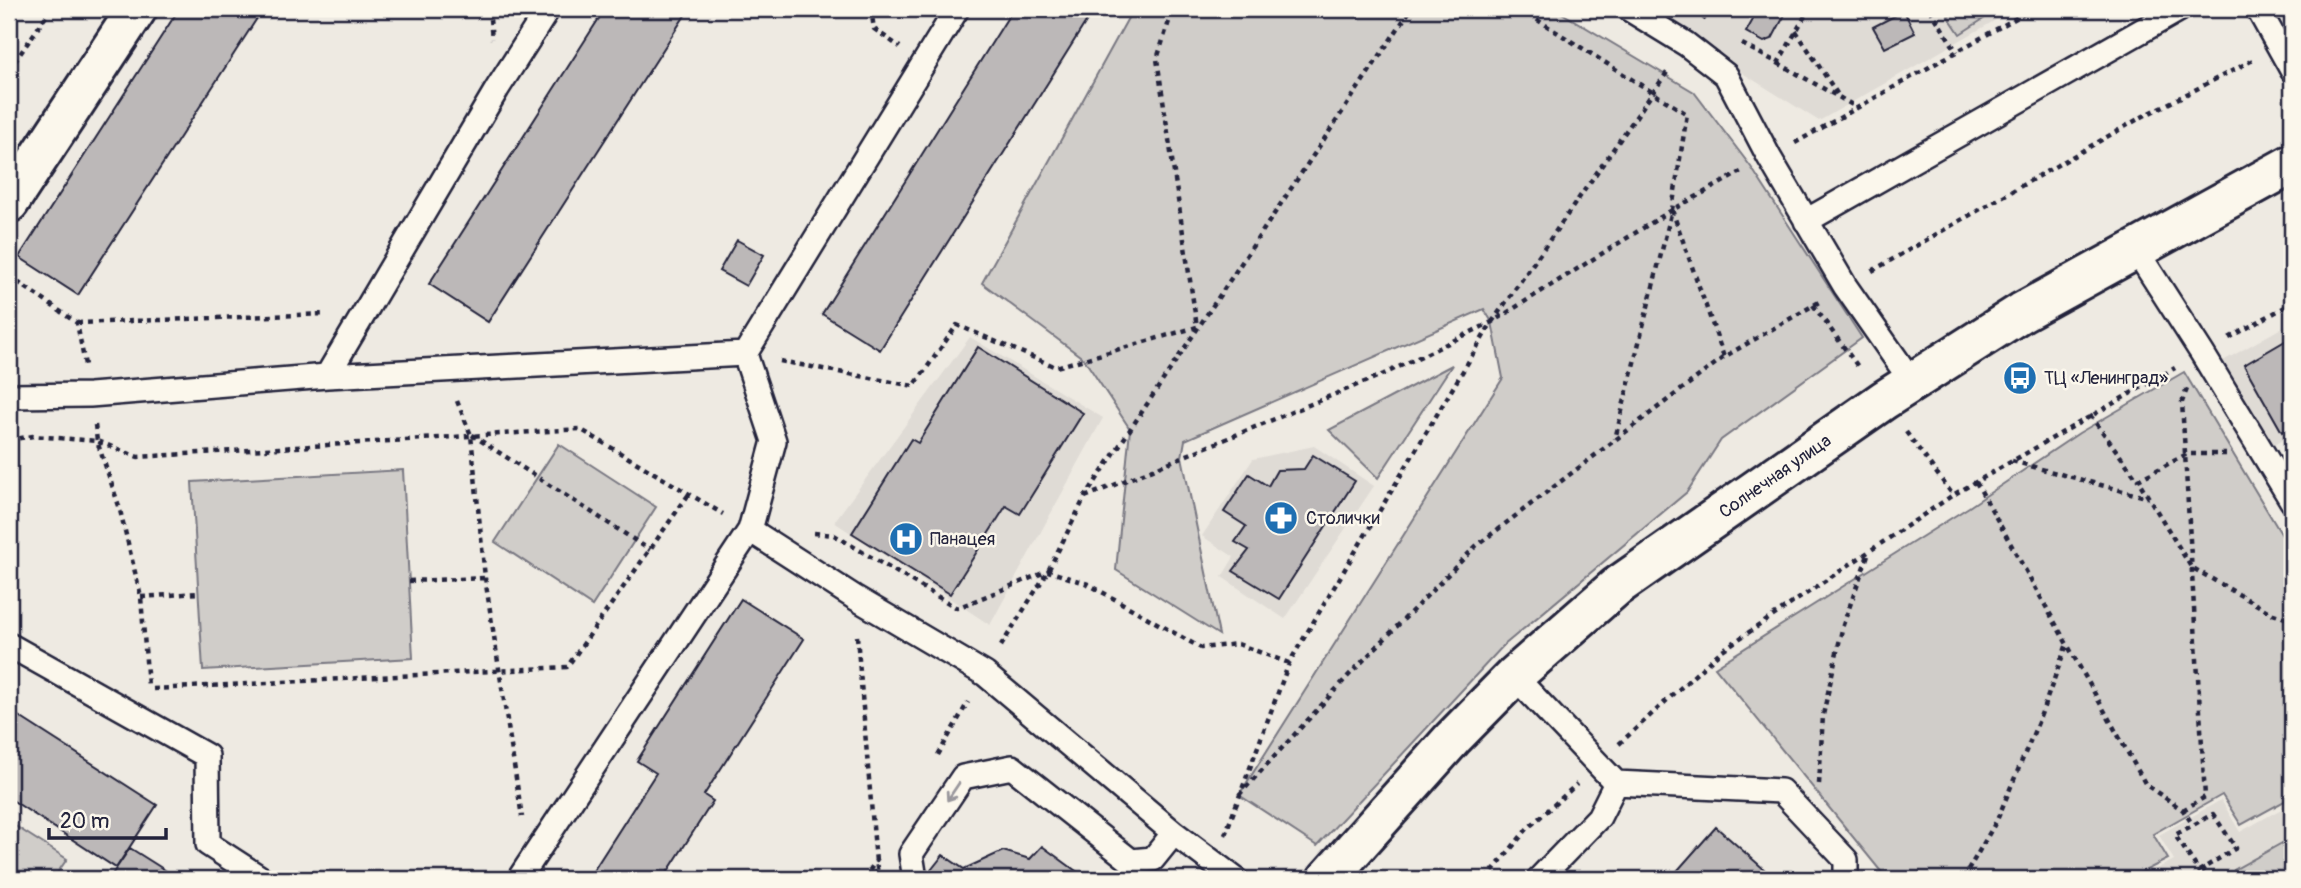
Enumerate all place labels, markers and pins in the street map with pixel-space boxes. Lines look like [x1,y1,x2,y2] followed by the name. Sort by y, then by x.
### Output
[2001,359,2039,397] bus stop icon: ТЦ «Ленинград»
[2044,367,2168,390] place label: ТЦ «Ленинград»
[1262,499,1300,537] pharmacy icon: Столички
[1306,507,1380,530] place label: Столички
[887,520,925,558] hospital icon: Панацея
[930,528,995,551] place label: Панацея

